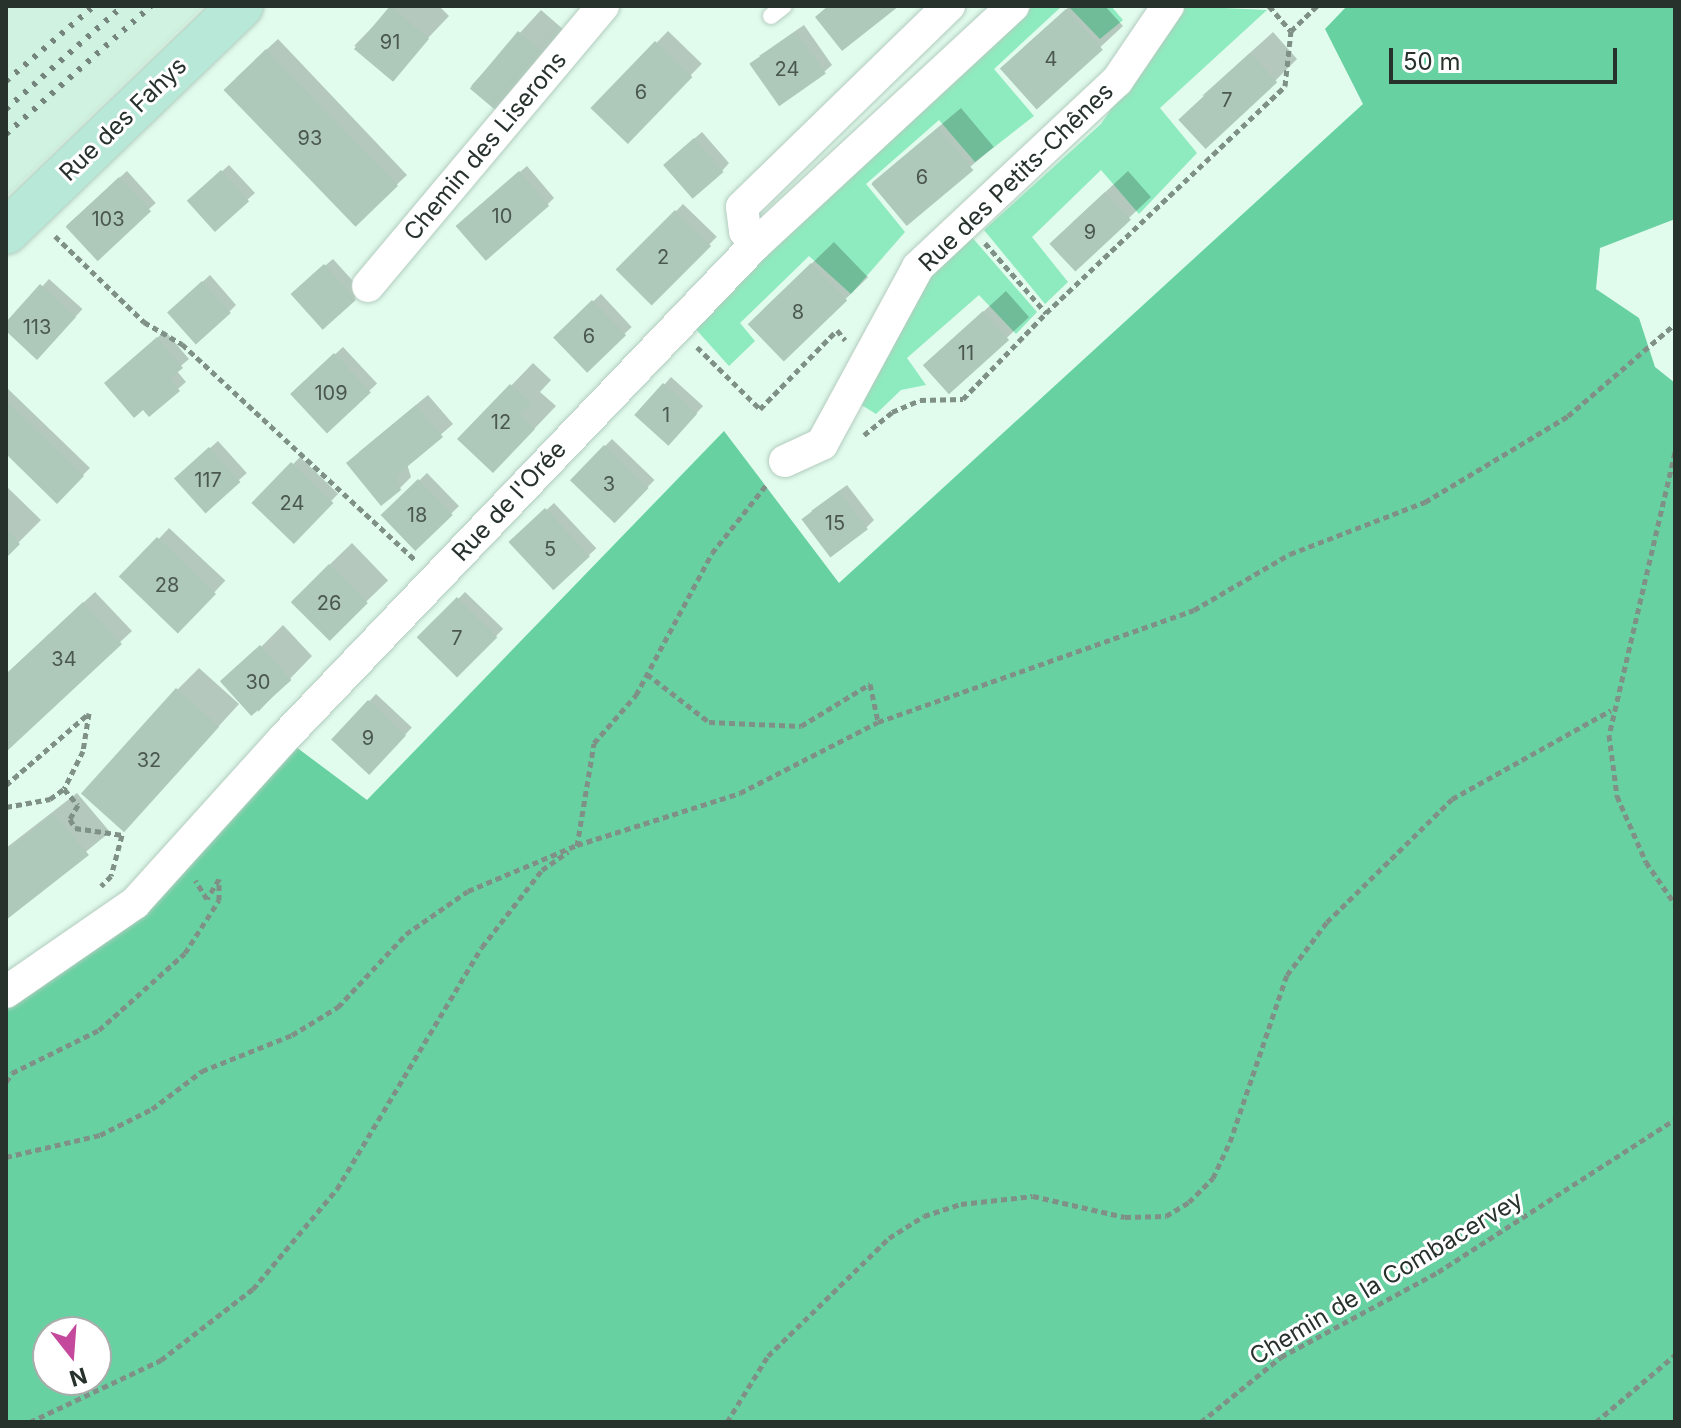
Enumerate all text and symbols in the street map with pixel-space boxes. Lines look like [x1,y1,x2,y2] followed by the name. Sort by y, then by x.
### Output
[380,30,400,54] house number: 91
[1393,32,1621,82] scale bar
[398,46,572,246] street label: Chemin des Liserons
[1045,47,1057,71] house number: 4
[1403,47,1461,76] text: 50 m
[53,51,193,187] street label: Rue des Fahys
[775,57,799,81] house number: 24
[913,77,1119,277] street label: Rue des Petits-Chênes
[635,80,647,104] house number: 6
[1221,88,1233,112] house number: 7
[298,126,322,150] house number: 93
[916,165,928,189] house number: 6
[492,204,512,228] house number: 10
[91,207,125,231] house number: 103
[1084,220,1096,244] house number: 9
[657,245,669,269] house number: 2
[792,300,804,324] house number: 8
[23,315,51,339] house number: 113
[583,324,595,348] house number: 6
[958,341,974,365] house number: 11
[314,381,348,405] house number: 109
[662,403,670,427] house number: 1
[491,410,511,434] house number: 12
[446,435,572,567] street label: Rue de l'Orée
[194,468,222,492] house number: 117
[603,472,615,496] house number: 3
[280,491,304,515] house number: 24
[407,503,427,527] house number: 18
[825,511,845,535] house number: 15
[544,537,556,561] house number: 5
[155,573,179,597] house number: 28
[317,591,341,615] house number: 26
[451,626,463,650] house number: 7
[51,647,77,671] house number: 34
[246,670,270,694] house number: 30
[362,726,374,750] house number: 9
[137,748,161,772] house number: 32
[1244,1185,1528,1371] street label: Chemin de la Combacervey
[32,1316,112,1396] north arrow
[67,1362,90,1392] text: N

